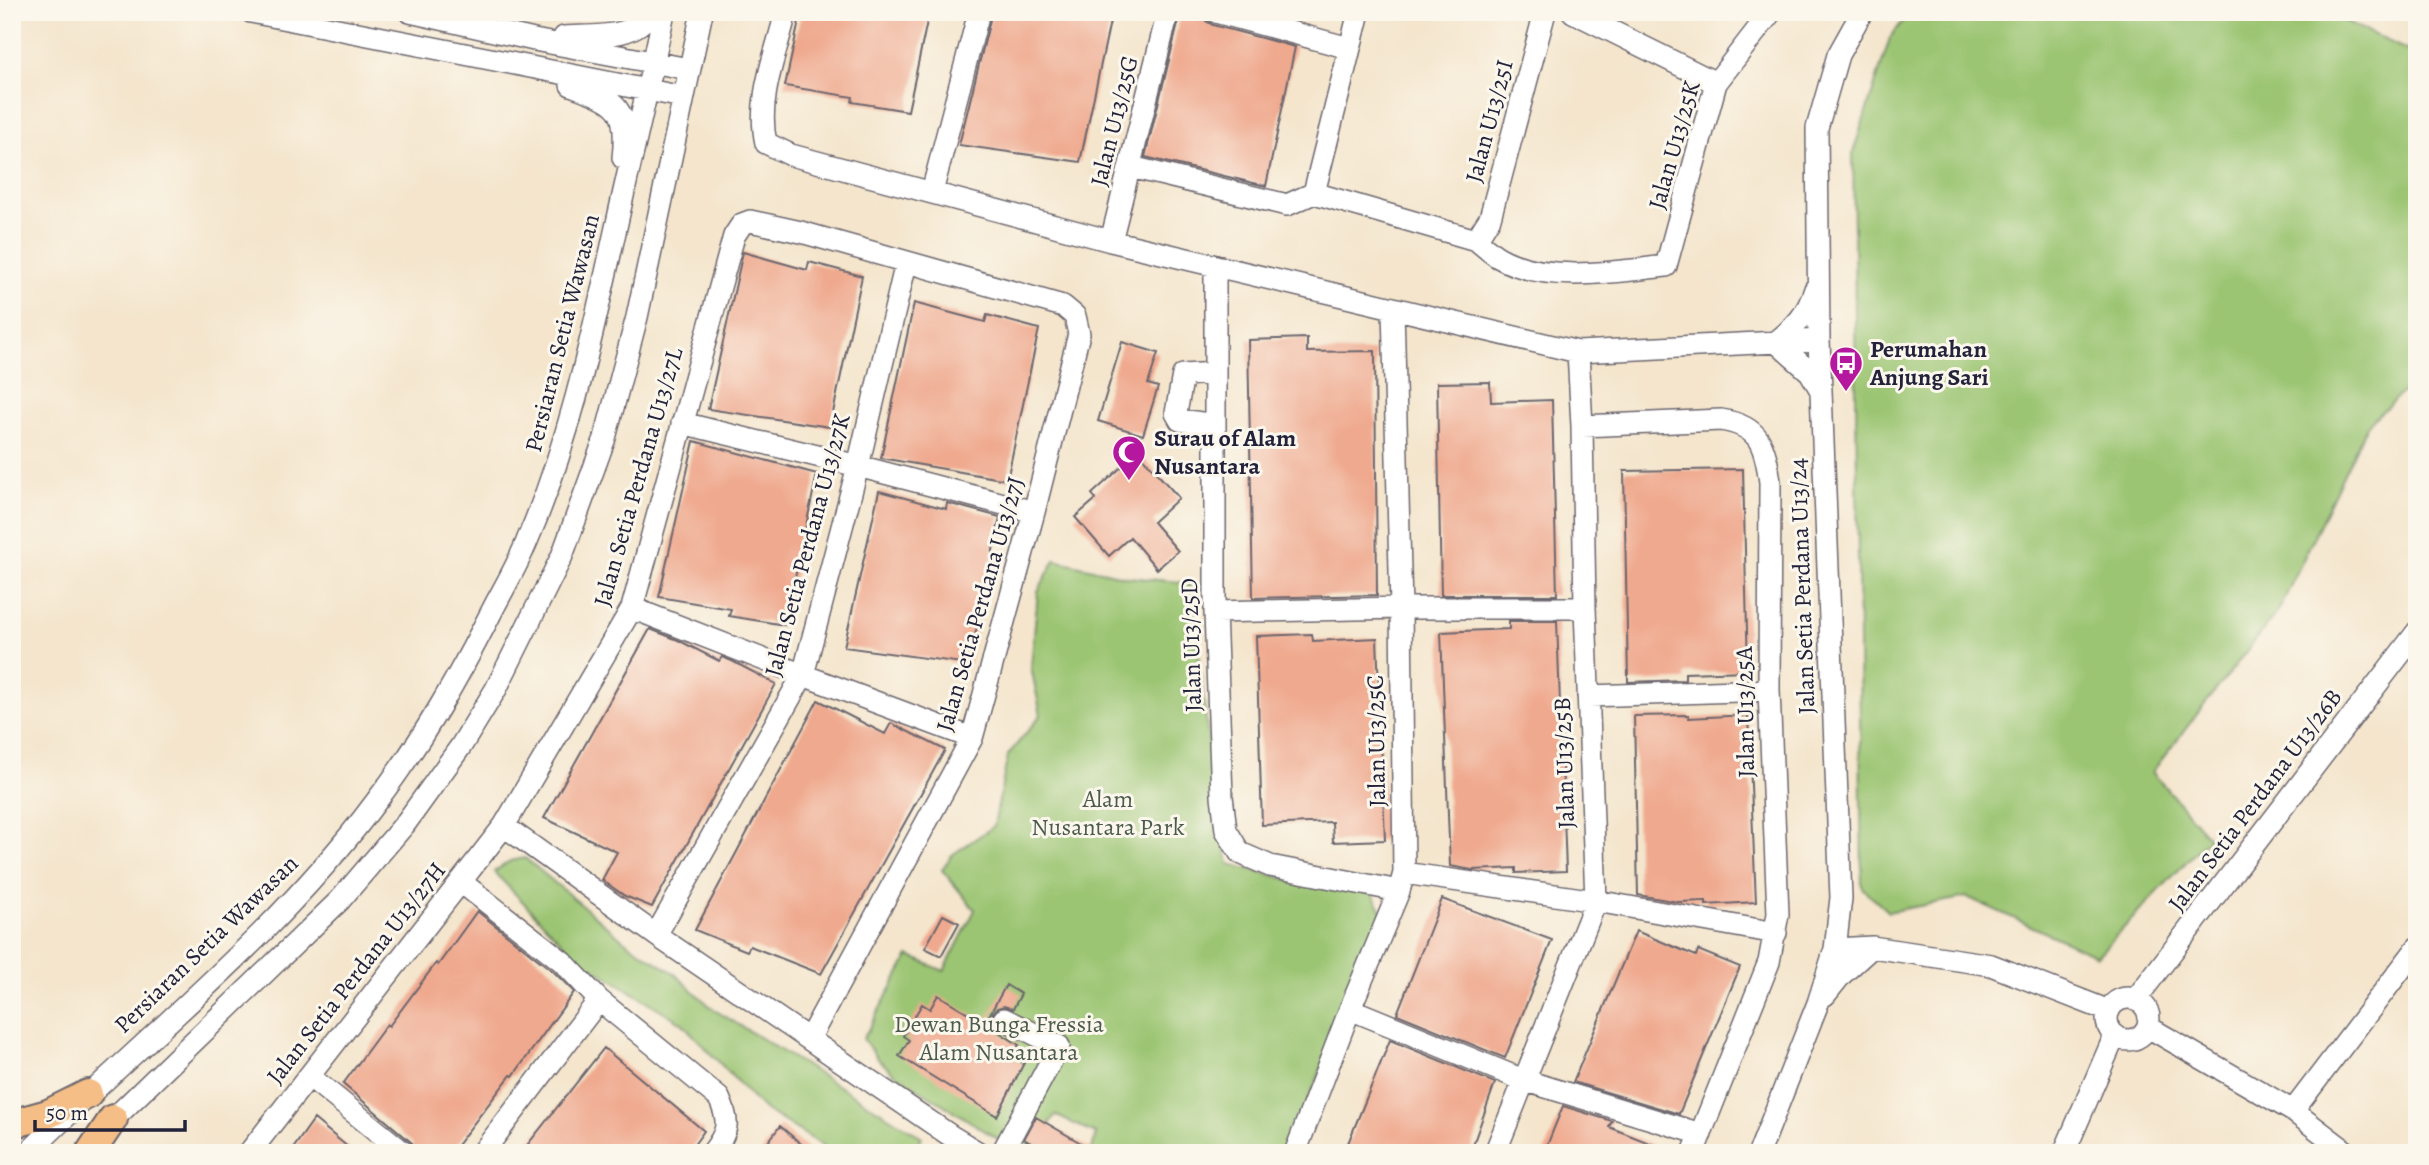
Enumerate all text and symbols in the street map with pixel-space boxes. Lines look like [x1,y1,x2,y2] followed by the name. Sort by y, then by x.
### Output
[1082,52,1146,190] street label: Jalan U13/25G
[1457,56,1521,186] street label: Jalan U13/25I
[1640,77,1708,213] street label: Jalan U13/25K
[517,211,607,455] street label: Persiaran Setia Wawasan
[1869,333,1989,393] place label: Perumahan Anjung Sari
[586,343,691,610] street label: Jalan Setia Perdana U13/27L
[1827,344,1865,393] bus stop icon: Perumahan Anjung Sari
[756,410,858,680] street label: Jalan Setia Perdana U13/27K
[1154,422,1296,482] place label: Surau of Alam Nusantara
[1110,433,1148,482] mosque icon: Surau of Alam Nusantara
[1782,457,1822,715] street label: Jalan Setia Perdana U13/24
[928,473,1032,735] street label: Jalan Setia Perdana U13/27J
[1173,577,1209,713] street label: Jalan U13/25D
[1728,645,1762,778] street label: Jalan U13/25A
[1359,675,1393,807] street label: Jalan U13/25C
[2161,682,2349,918] street label: Jalan Setia Perdana U13/26B
[1546,697,1582,829] street label: Jalan U13/25B
[1031,783,1185,843] park label: Alam Nusantara Park
[107,848,305,1040] street label: Persiaran Setia Wawasan
[259,855,453,1091] street label: Jalan Setia Perdana U13/27H
[894,1008,1105,1068] park label: Dewan Bunga Fressia Alam Nusantara
[35,1088,186,1132] scale bar
[46,1099,88,1127] text: 50 m

